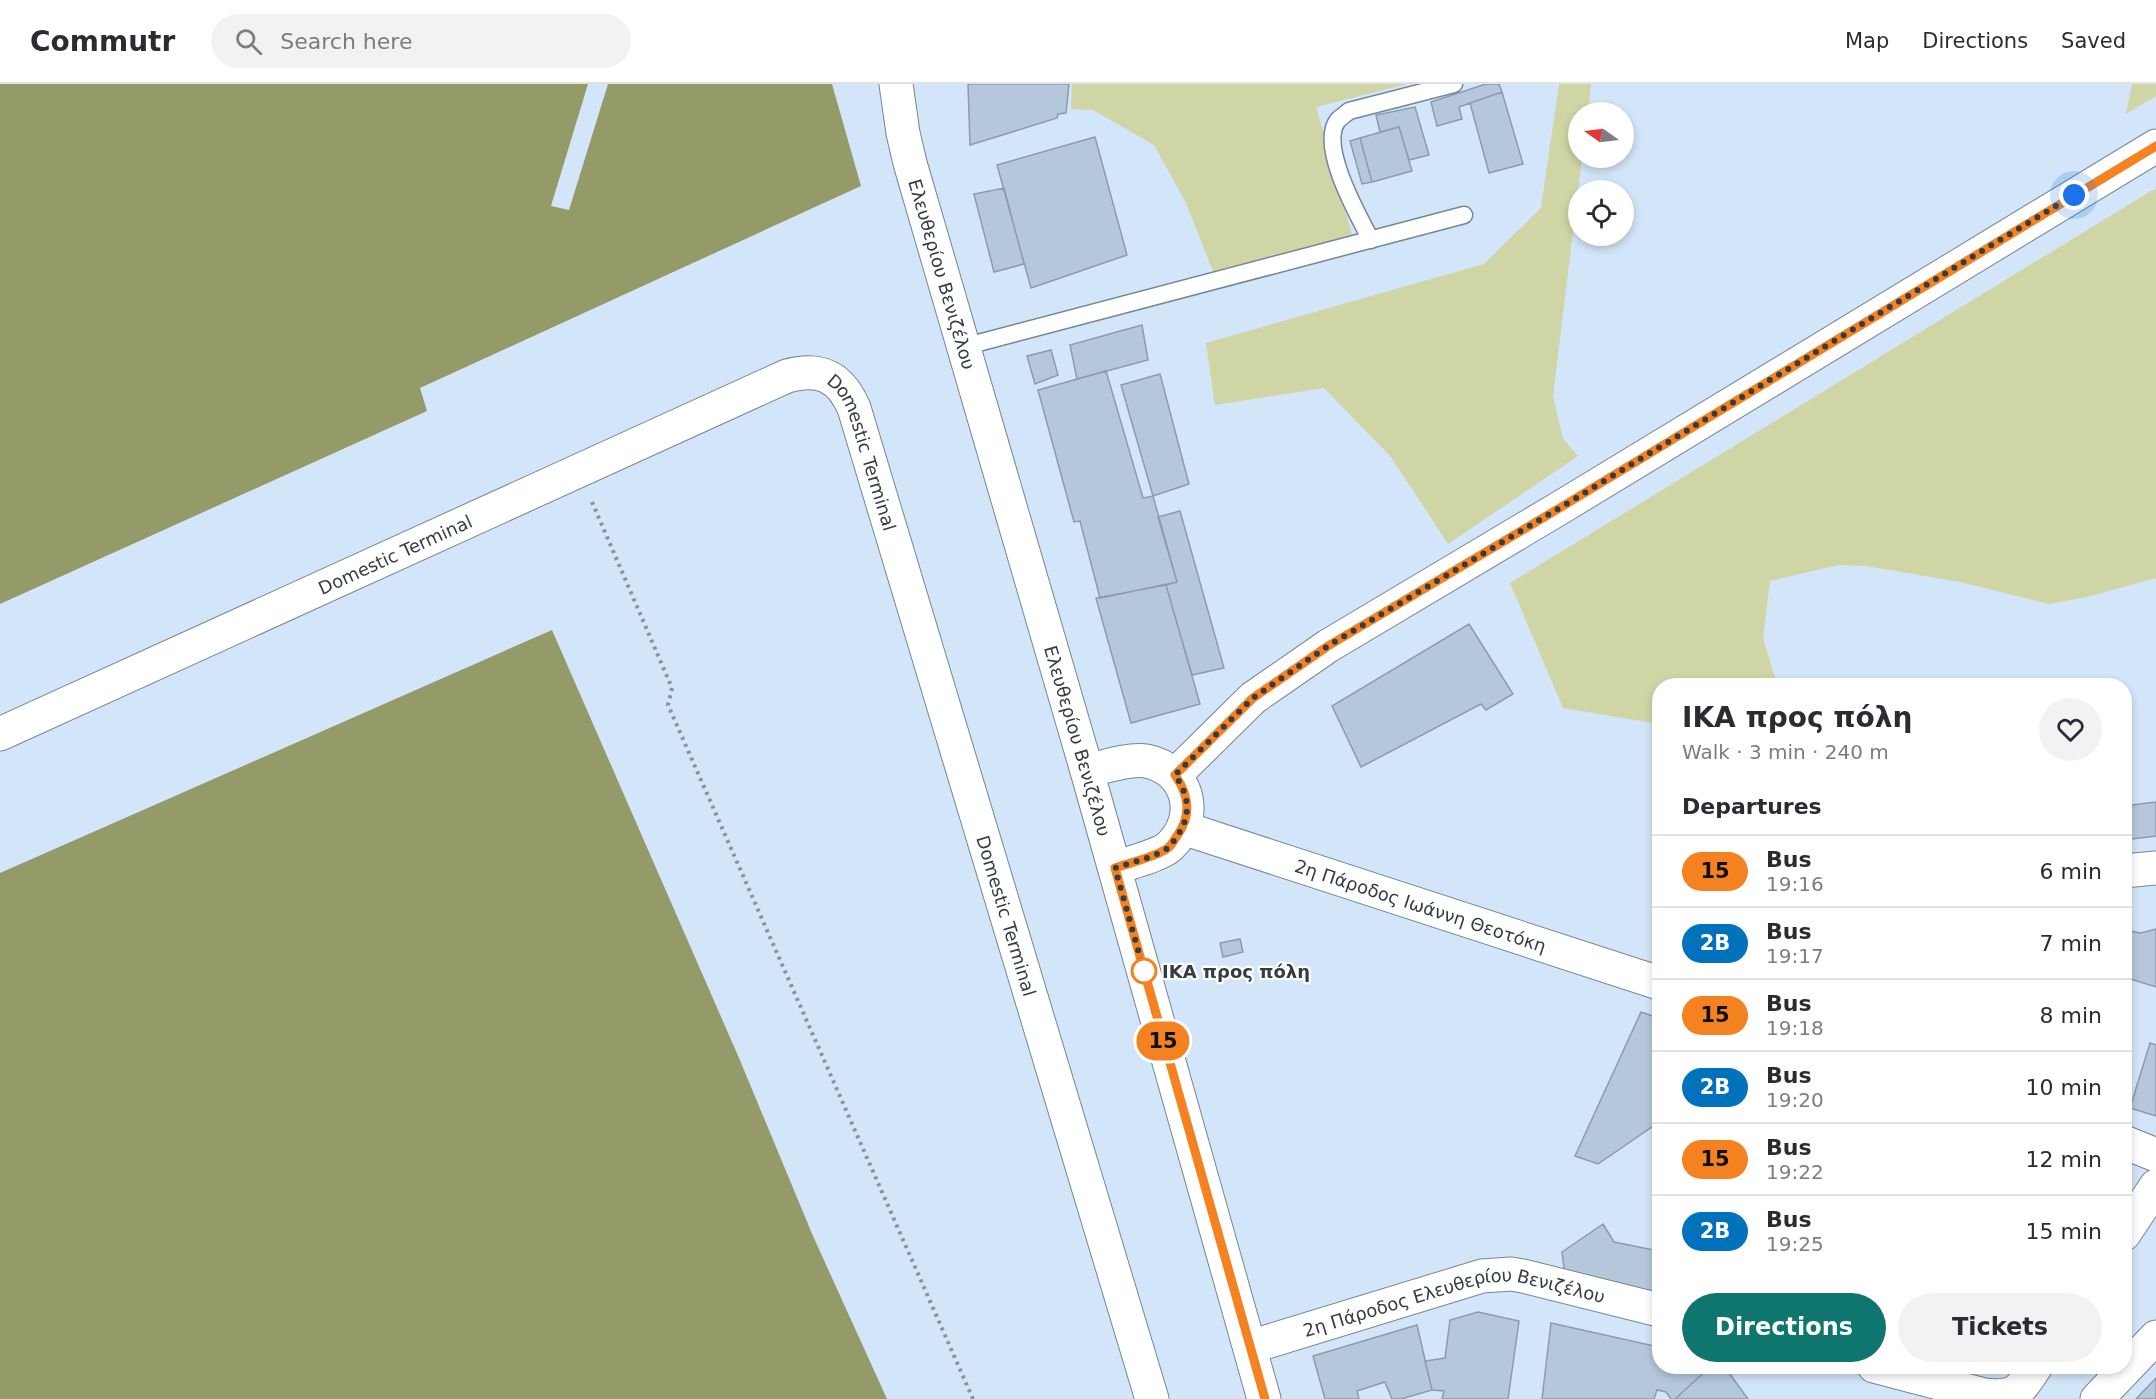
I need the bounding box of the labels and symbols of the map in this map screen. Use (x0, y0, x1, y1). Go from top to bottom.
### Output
north arrow (1568, 102, 1634, 168)
street label: Ελευθερίου Βενιζέλου (905, 176, 980, 372)
your location (2059, 180, 2089, 210)
street label: Domestic Terminal (824, 369, 901, 533)
street label: Domestic Terminal (315, 510, 475, 598)
street label: Ελευθερίου Βενιζέλου (1040, 643, 1115, 839)
street label: Domestic Terminal (973, 833, 1041, 999)
street label: 2η Πάροδος Ιωάννη Θεοτόκη (1292, 855, 1549, 956)
marker: ΙΚΑ προς πόλη (1131, 958, 1157, 984)
place label: ΙΚΑ προς πόλη (1162, 961, 1310, 982)
line badge: 15 (1136, 1022, 1190, 1060)
street label: 2η Πάροδος Ελευθερίου Βενιζέλου (1300, 1263, 1607, 1341)

